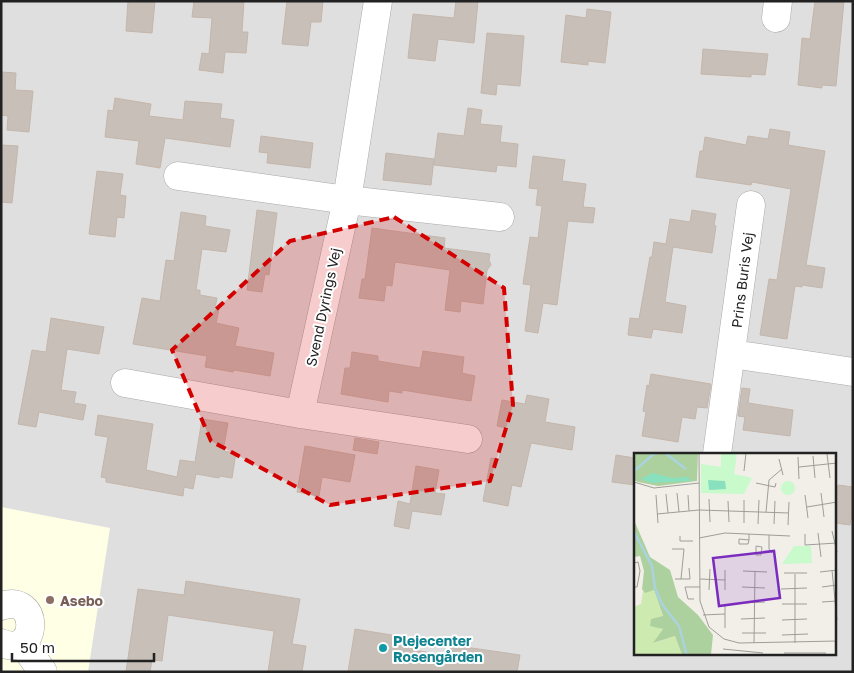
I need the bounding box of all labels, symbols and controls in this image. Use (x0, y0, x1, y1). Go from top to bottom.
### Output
street label: Prins Buris Vej (728, 231, 756, 329)
street label: Svend Dyrings Vej (302, 246, 344, 368)
inset map (634, 453, 836, 656)
place label: Asebo (60, 592, 103, 609)
marker: Asebo (44, 594, 56, 606)
scale bar (12, 630, 155, 662)
place label: Plejecenter Rosengården (393, 632, 483, 665)
text: 50 m (20, 638, 55, 656)
marker: Plejecenter Rosengården (377, 642, 389, 654)

